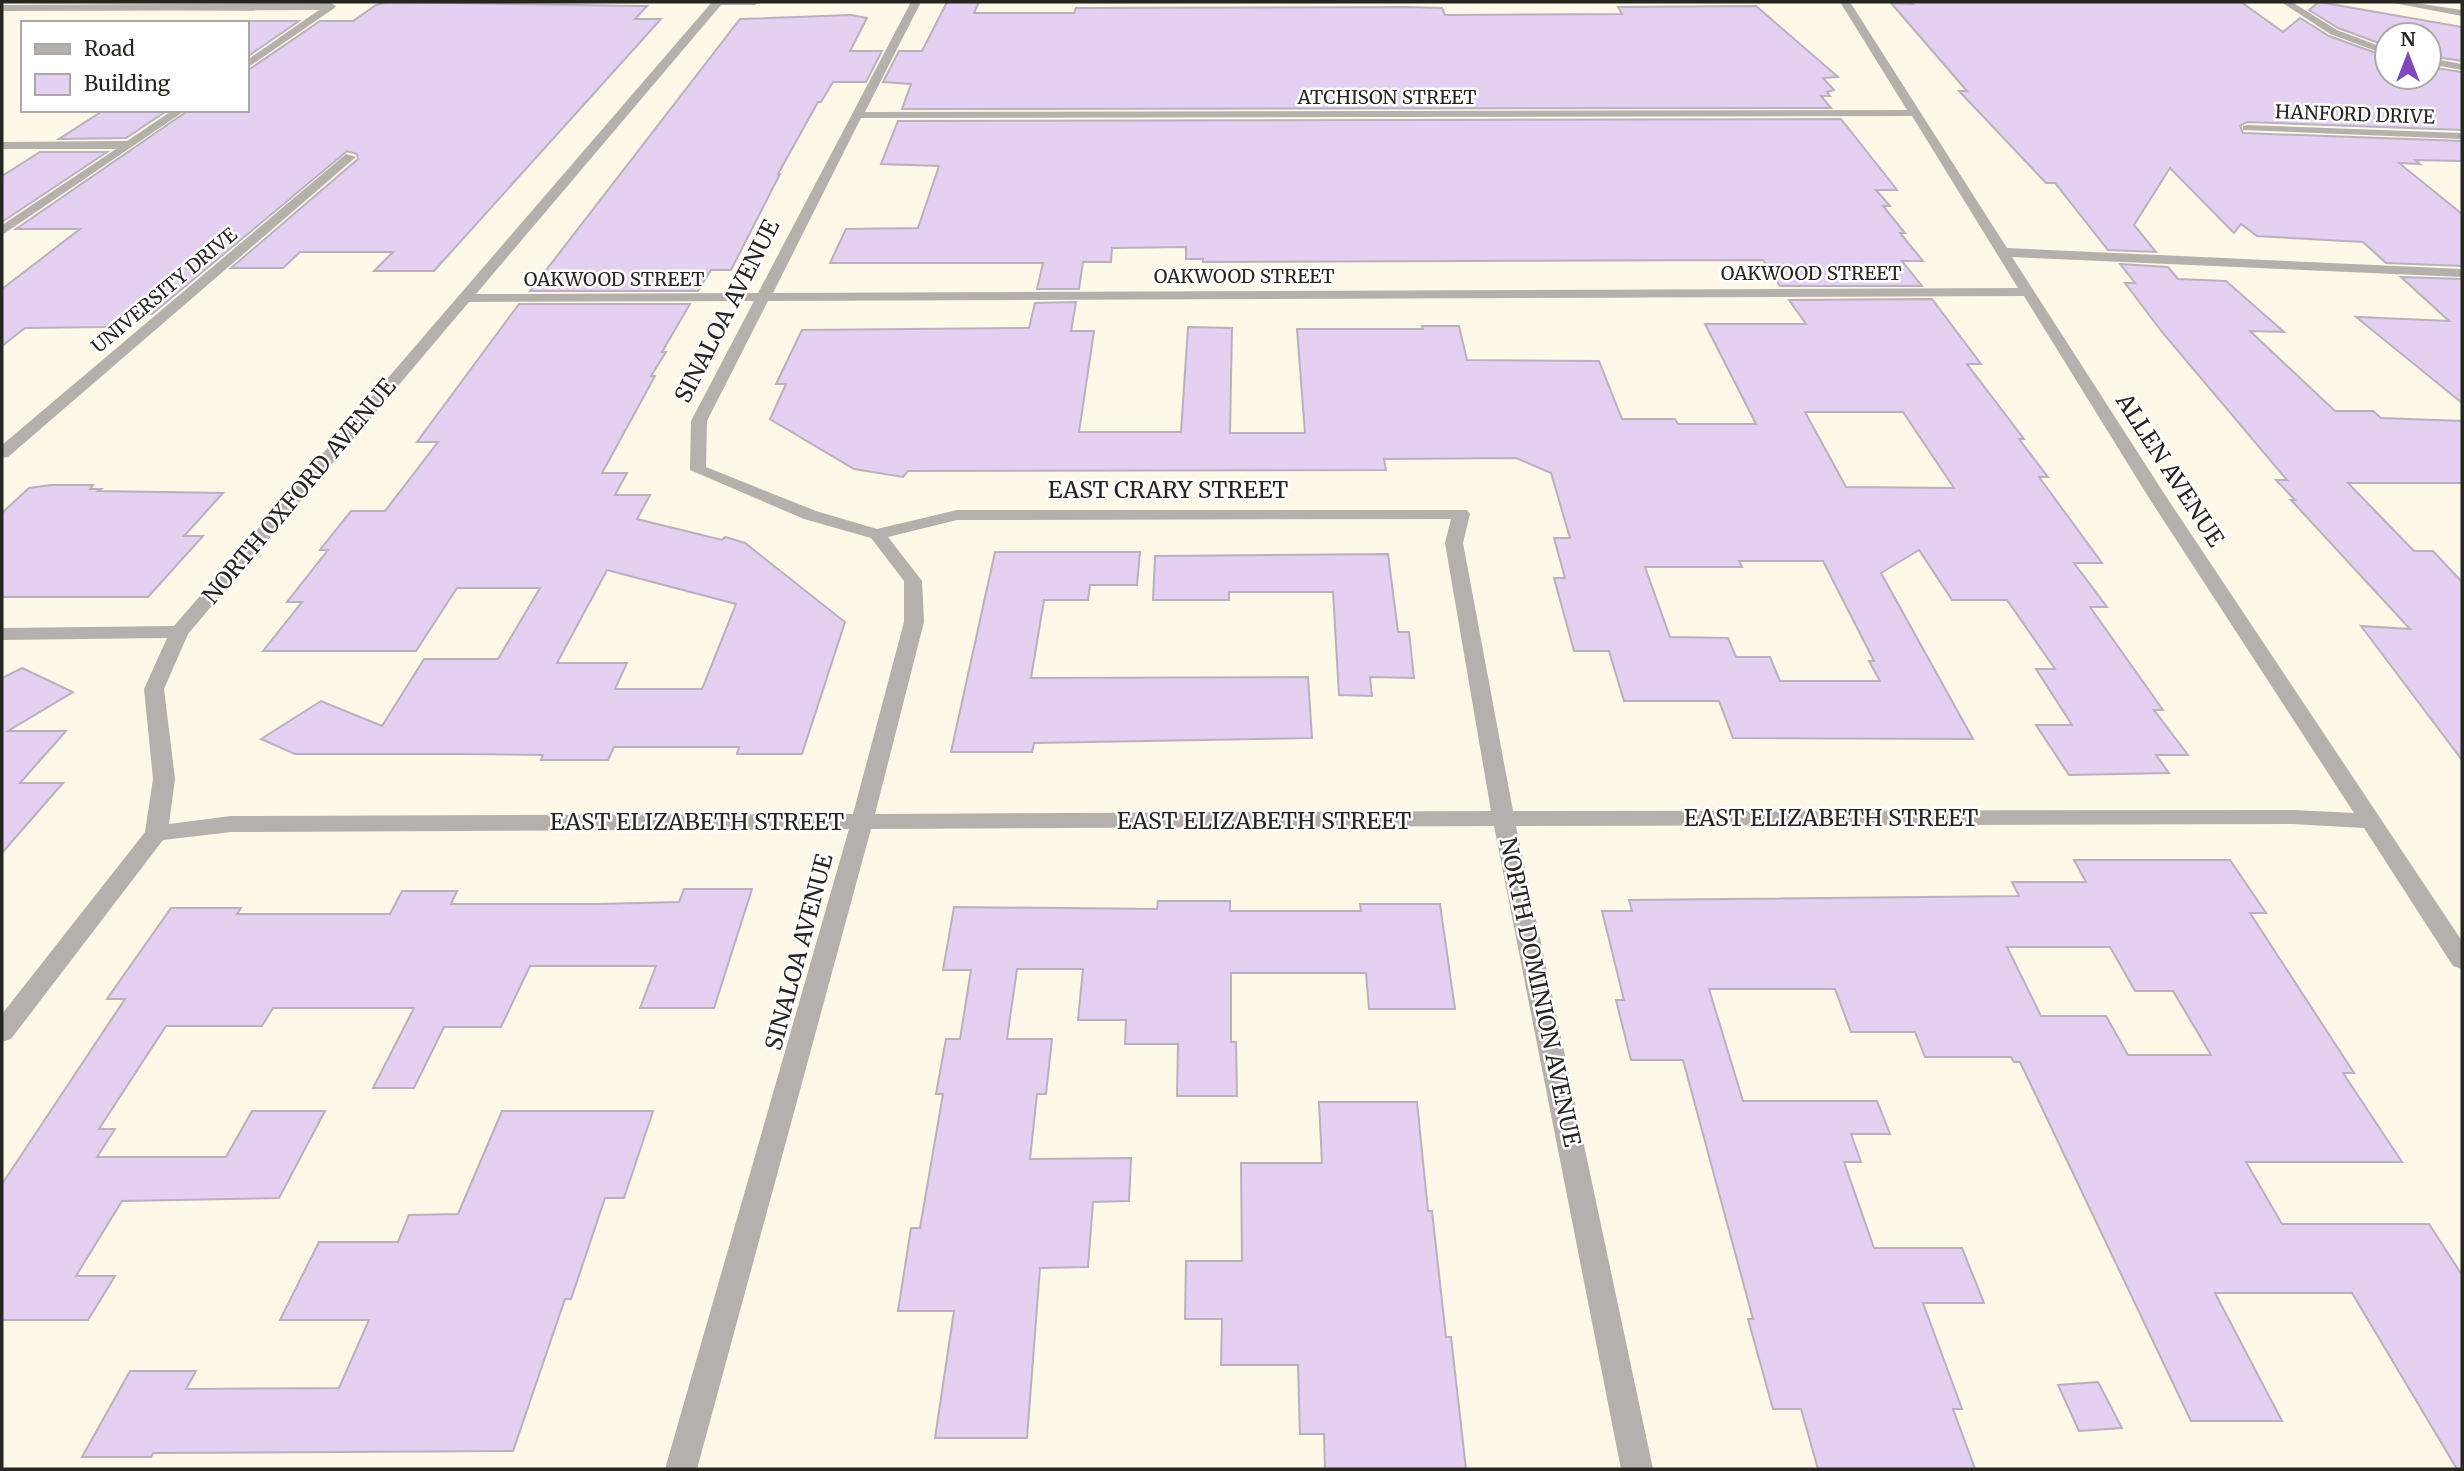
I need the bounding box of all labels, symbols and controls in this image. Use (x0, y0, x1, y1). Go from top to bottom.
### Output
legend (21, 21, 248, 112)
north arrow (2373, 21, 2443, 91)
text: N (2400, 27, 2416, 51)
text: Road (84, 35, 135, 62)
text: Building (84, 70, 171, 97)
street label: ATCHISON STREET (1297, 85, 1476, 109)
street label: HANFORD DRIVE (2275, 99, 2435, 129)
street label: SINALOA AVENUE (668, 214, 786, 407)
street label: UNIVERSITY DRIVE (86, 222, 242, 358)
street label: OAKWOOD STREET (1721, 261, 1901, 285)
street label: OAKWOOD STREET (1154, 264, 1334, 288)
street label: OAKWOOD STREET (524, 267, 704, 291)
street label: NORTH OXFORD AVENUE (196, 372, 402, 609)
street label: ALLEN AVENUE (2110, 387, 2231, 552)
street label: EAST CRARY STREET (1048, 475, 1288, 504)
street label: EAST ELIZABETH STREET (1684, 803, 1978, 832)
street label: EAST ELIZABETH STREET (1117, 806, 1411, 835)
street label: EAST ELIZABETH STREET (550, 807, 844, 836)
street label: NORTH DOMINION AVENUE (1494, 835, 1588, 1149)
street label: SINALOA AVENUE (758, 850, 839, 1053)

